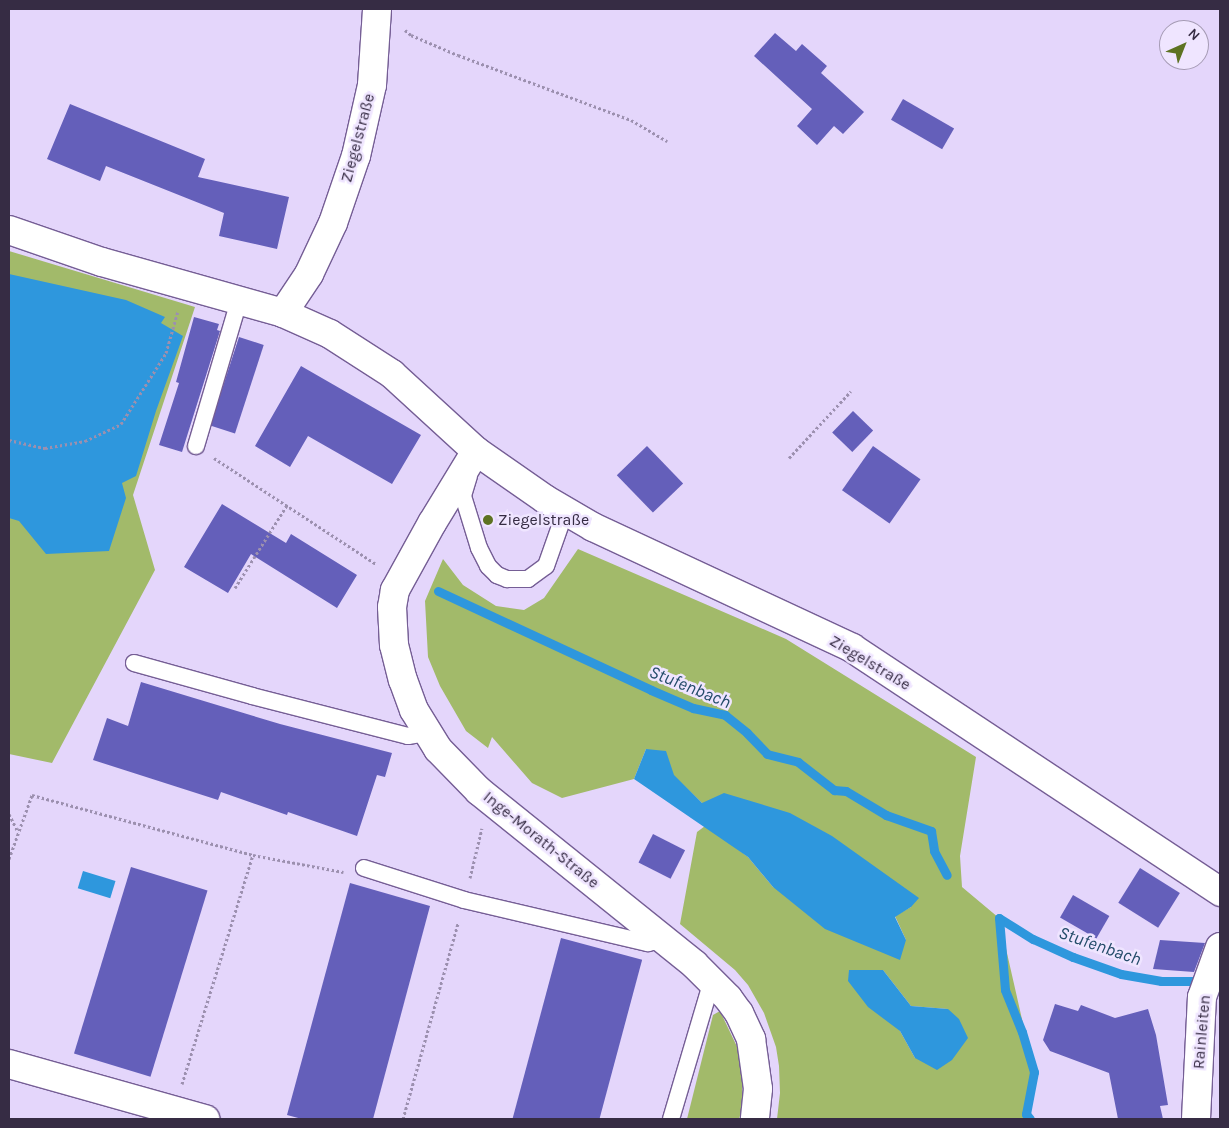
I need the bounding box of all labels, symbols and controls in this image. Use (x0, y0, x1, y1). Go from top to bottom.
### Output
north arrow (1159, 20, 1209, 70)
text: N (1185, 25, 1204, 44)
street label: Ziegelstraße (337, 91, 379, 185)
place label: Ziegelstraße (498, 510, 589, 530)
marker: Ziegelstraße (482, 514, 494, 526)
street label: Ziegelstraße (826, 631, 914, 695)
water label: Stufenbach (646, 661, 734, 713)
street label: Inge-Morath-Straße (479, 787, 603, 893)
water label: Stufenbach (1056, 922, 1144, 970)
street label: Rainleiten (1189, 994, 1215, 1070)

